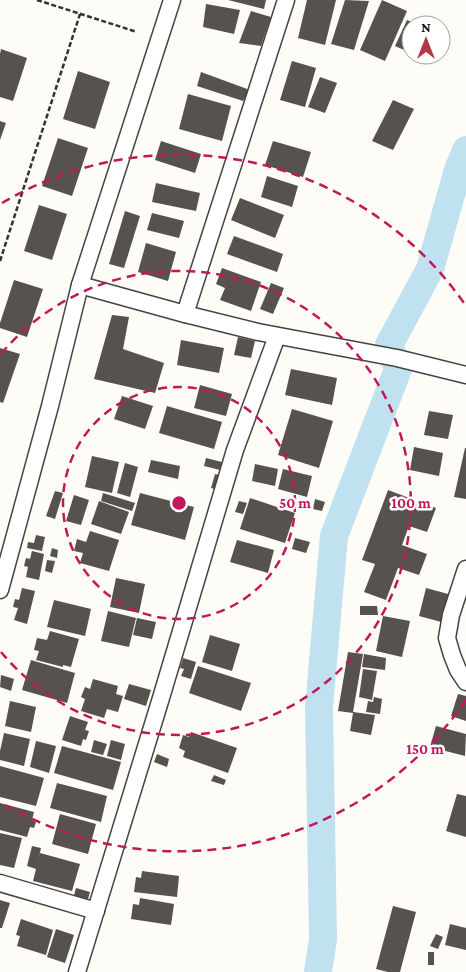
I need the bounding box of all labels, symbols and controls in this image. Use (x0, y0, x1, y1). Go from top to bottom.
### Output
north arrow (401, 15, 451, 65)
text: N (421, 19, 431, 35)
centre of rings (170, 494, 188, 512)
text: 50 m (279, 495, 311, 511)
text: 100 m (391, 495, 431, 511)
text: 150 m (406, 741, 444, 757)

